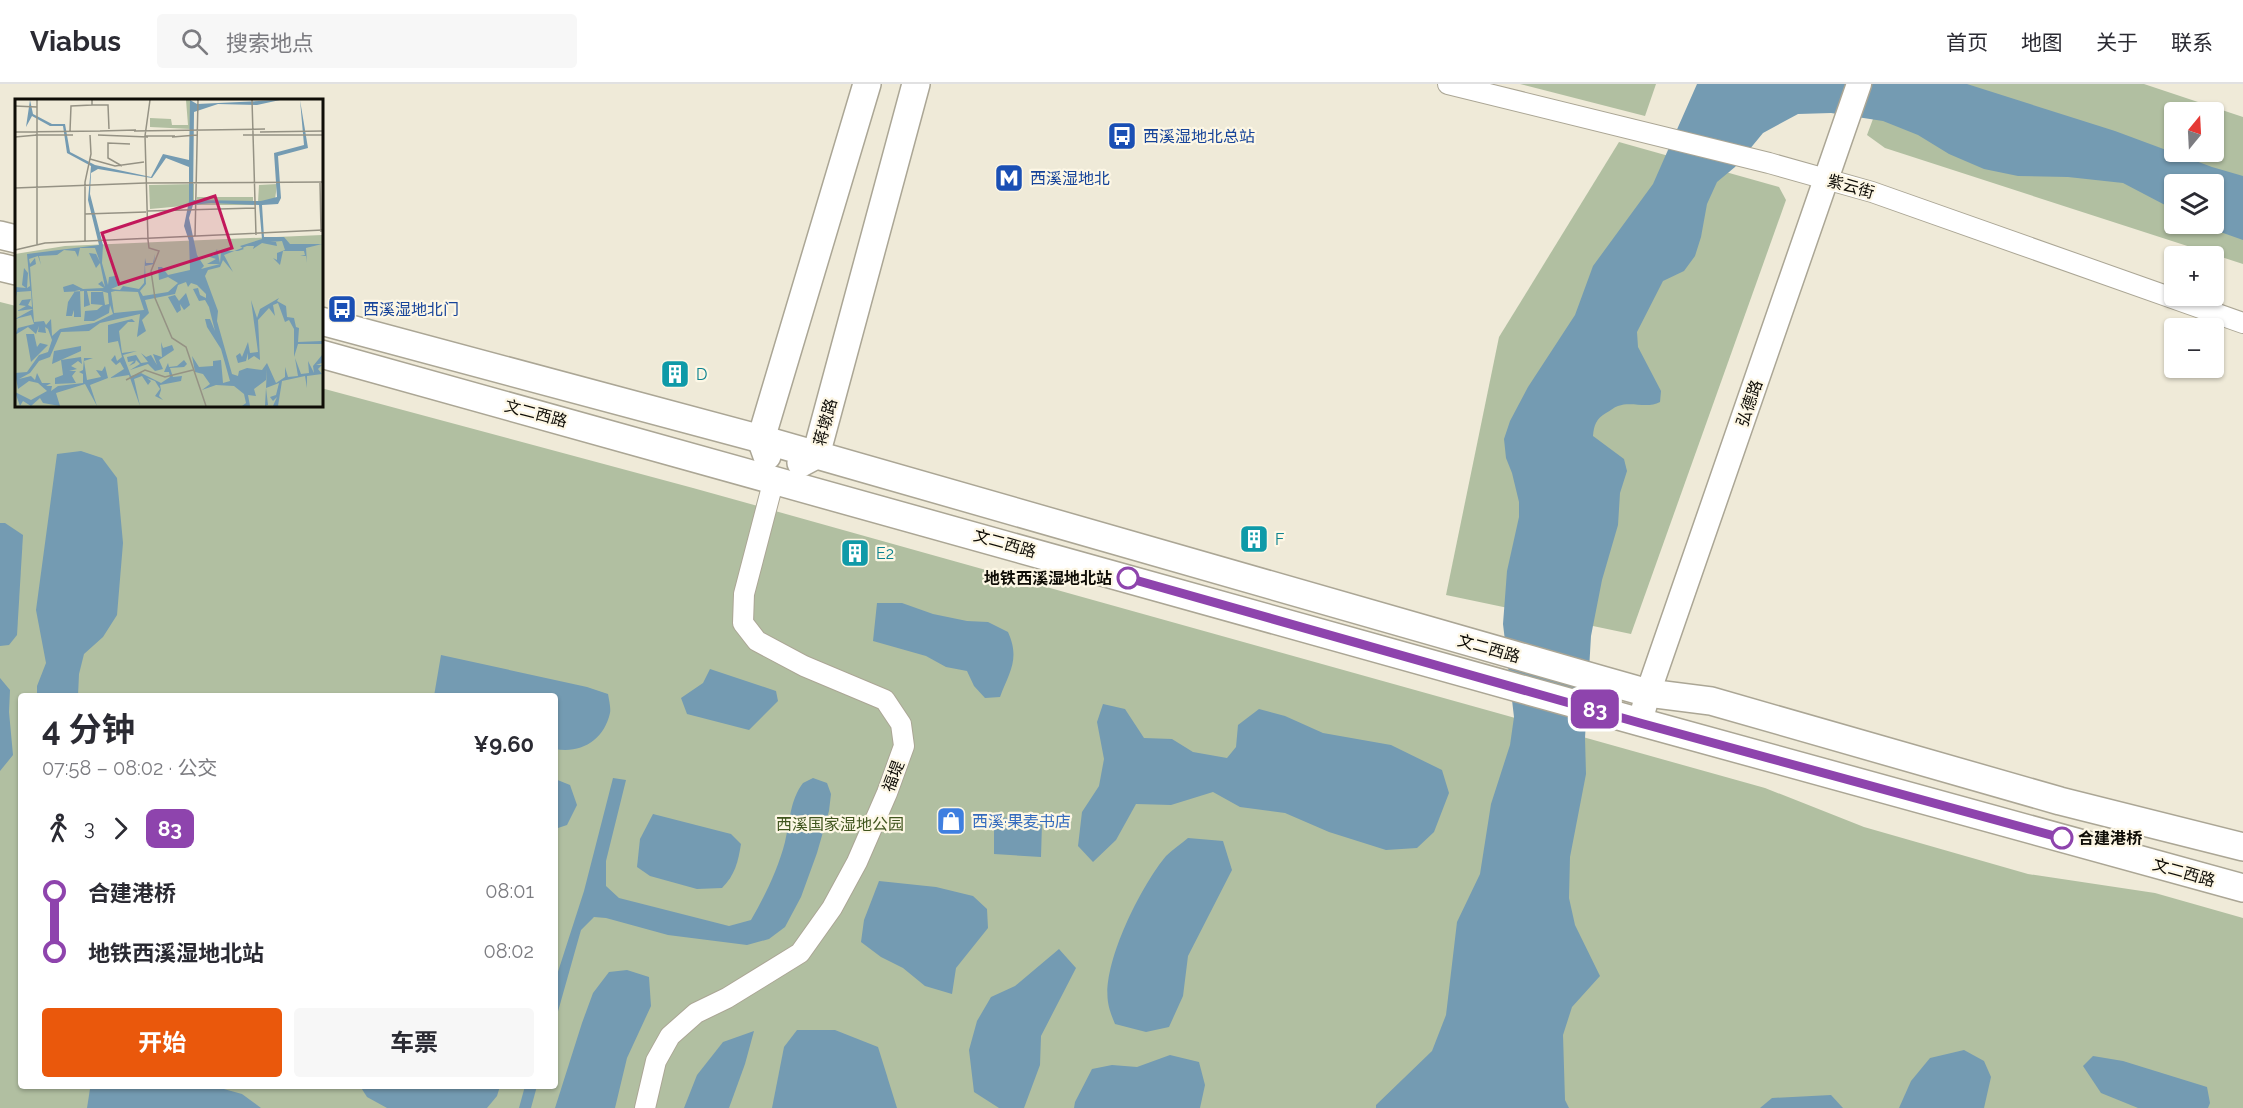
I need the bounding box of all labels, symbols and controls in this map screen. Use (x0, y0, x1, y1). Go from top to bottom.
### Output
search box (157, 14, 577, 68)
text: Viabus (30, 25, 121, 58)
icon: search (178, 25, 211, 58)
text: 搜索地点 (226, 30, 314, 56)
text: 首页 (1946, 30, 1988, 55)
text: 地图 (2021, 30, 2063, 55)
text: 关于 (2096, 30, 2138, 55)
text: 联系 (2171, 30, 2213, 55)
inset map (15, 99, 322, 406)
north arrow (2164, 102, 2224, 162)
map controls (2164, 102, 2224, 378)
bus stop icon: 西溪湿地北总站 (1106, 120, 1138, 152)
place label: 西溪湿地北总站 (1143, 127, 1255, 146)
metro station icon: 西溪湿地北 (993, 162, 1025, 194)
place label: 西溪湿地北 (1030, 169, 1110, 188)
street label: 紫云街 (1825, 171, 1877, 202)
button: layers (2164, 174, 2224, 234)
button: + (2164, 246, 2224, 306)
bus stop icon: 西溪湿地北门 (326, 293, 358, 325)
place label: 西溪湿地北门 (363, 300, 459, 319)
button: − (2164, 318, 2224, 378)
building icon: D (659, 358, 691, 390)
place label: D (696, 365, 707, 384)
street label: 弘德路 (1733, 377, 1766, 429)
street label: 文二西路 (502, 396, 569, 431)
street label: 蒋墩路 (810, 396, 841, 448)
building icon: F (1238, 523, 1270, 555)
street label: 文二西路 (971, 526, 1038, 561)
place label: F (1275, 530, 1284, 549)
building icon: E2 (839, 537, 871, 569)
place label: E2 (876, 544, 894, 563)
marker: 地铁西溪湿地北站 (1117, 567, 1139, 589)
place label: 地铁西溪湿地北站 (984, 569, 1112, 588)
street label: 文二西路 (1455, 631, 1522, 666)
line badge: 83 (1568, 690, 1622, 728)
text: 83 (1583, 697, 1607, 722)
text: 4 分钟 (42, 710, 135, 749)
text: ¥9.60 (474, 731, 534, 757)
text: 07:58 – 08:02 · 公交 (42, 756, 217, 780)
street label: 福堤 (879, 758, 908, 795)
shop icon: 西溪·果麦书店 (935, 805, 967, 837)
icon: walk (42, 812, 75, 845)
icon: forward (104, 812, 137, 845)
place label: 西溪·果麦书店 (972, 812, 1071, 831)
park label: 西溪国家湿地公园 (776, 815, 904, 834)
text: 3 (84, 816, 95, 840)
text: 83 (158, 816, 182, 841)
marker: 合建港桥 (2051, 827, 2073, 849)
place label: 合建港桥 (2078, 829, 2143, 848)
street label: 文二西路 (2150, 855, 2217, 890)
text: 08:01 (485, 879, 534, 903)
text: 合建港桥 (88, 880, 176, 906)
text: 08:02 (483, 939, 534, 963)
text: 地铁西溪湿地北站 (88, 940, 264, 966)
button: 开始 (42, 1008, 282, 1077)
button: 车票 (294, 1008, 534, 1077)

